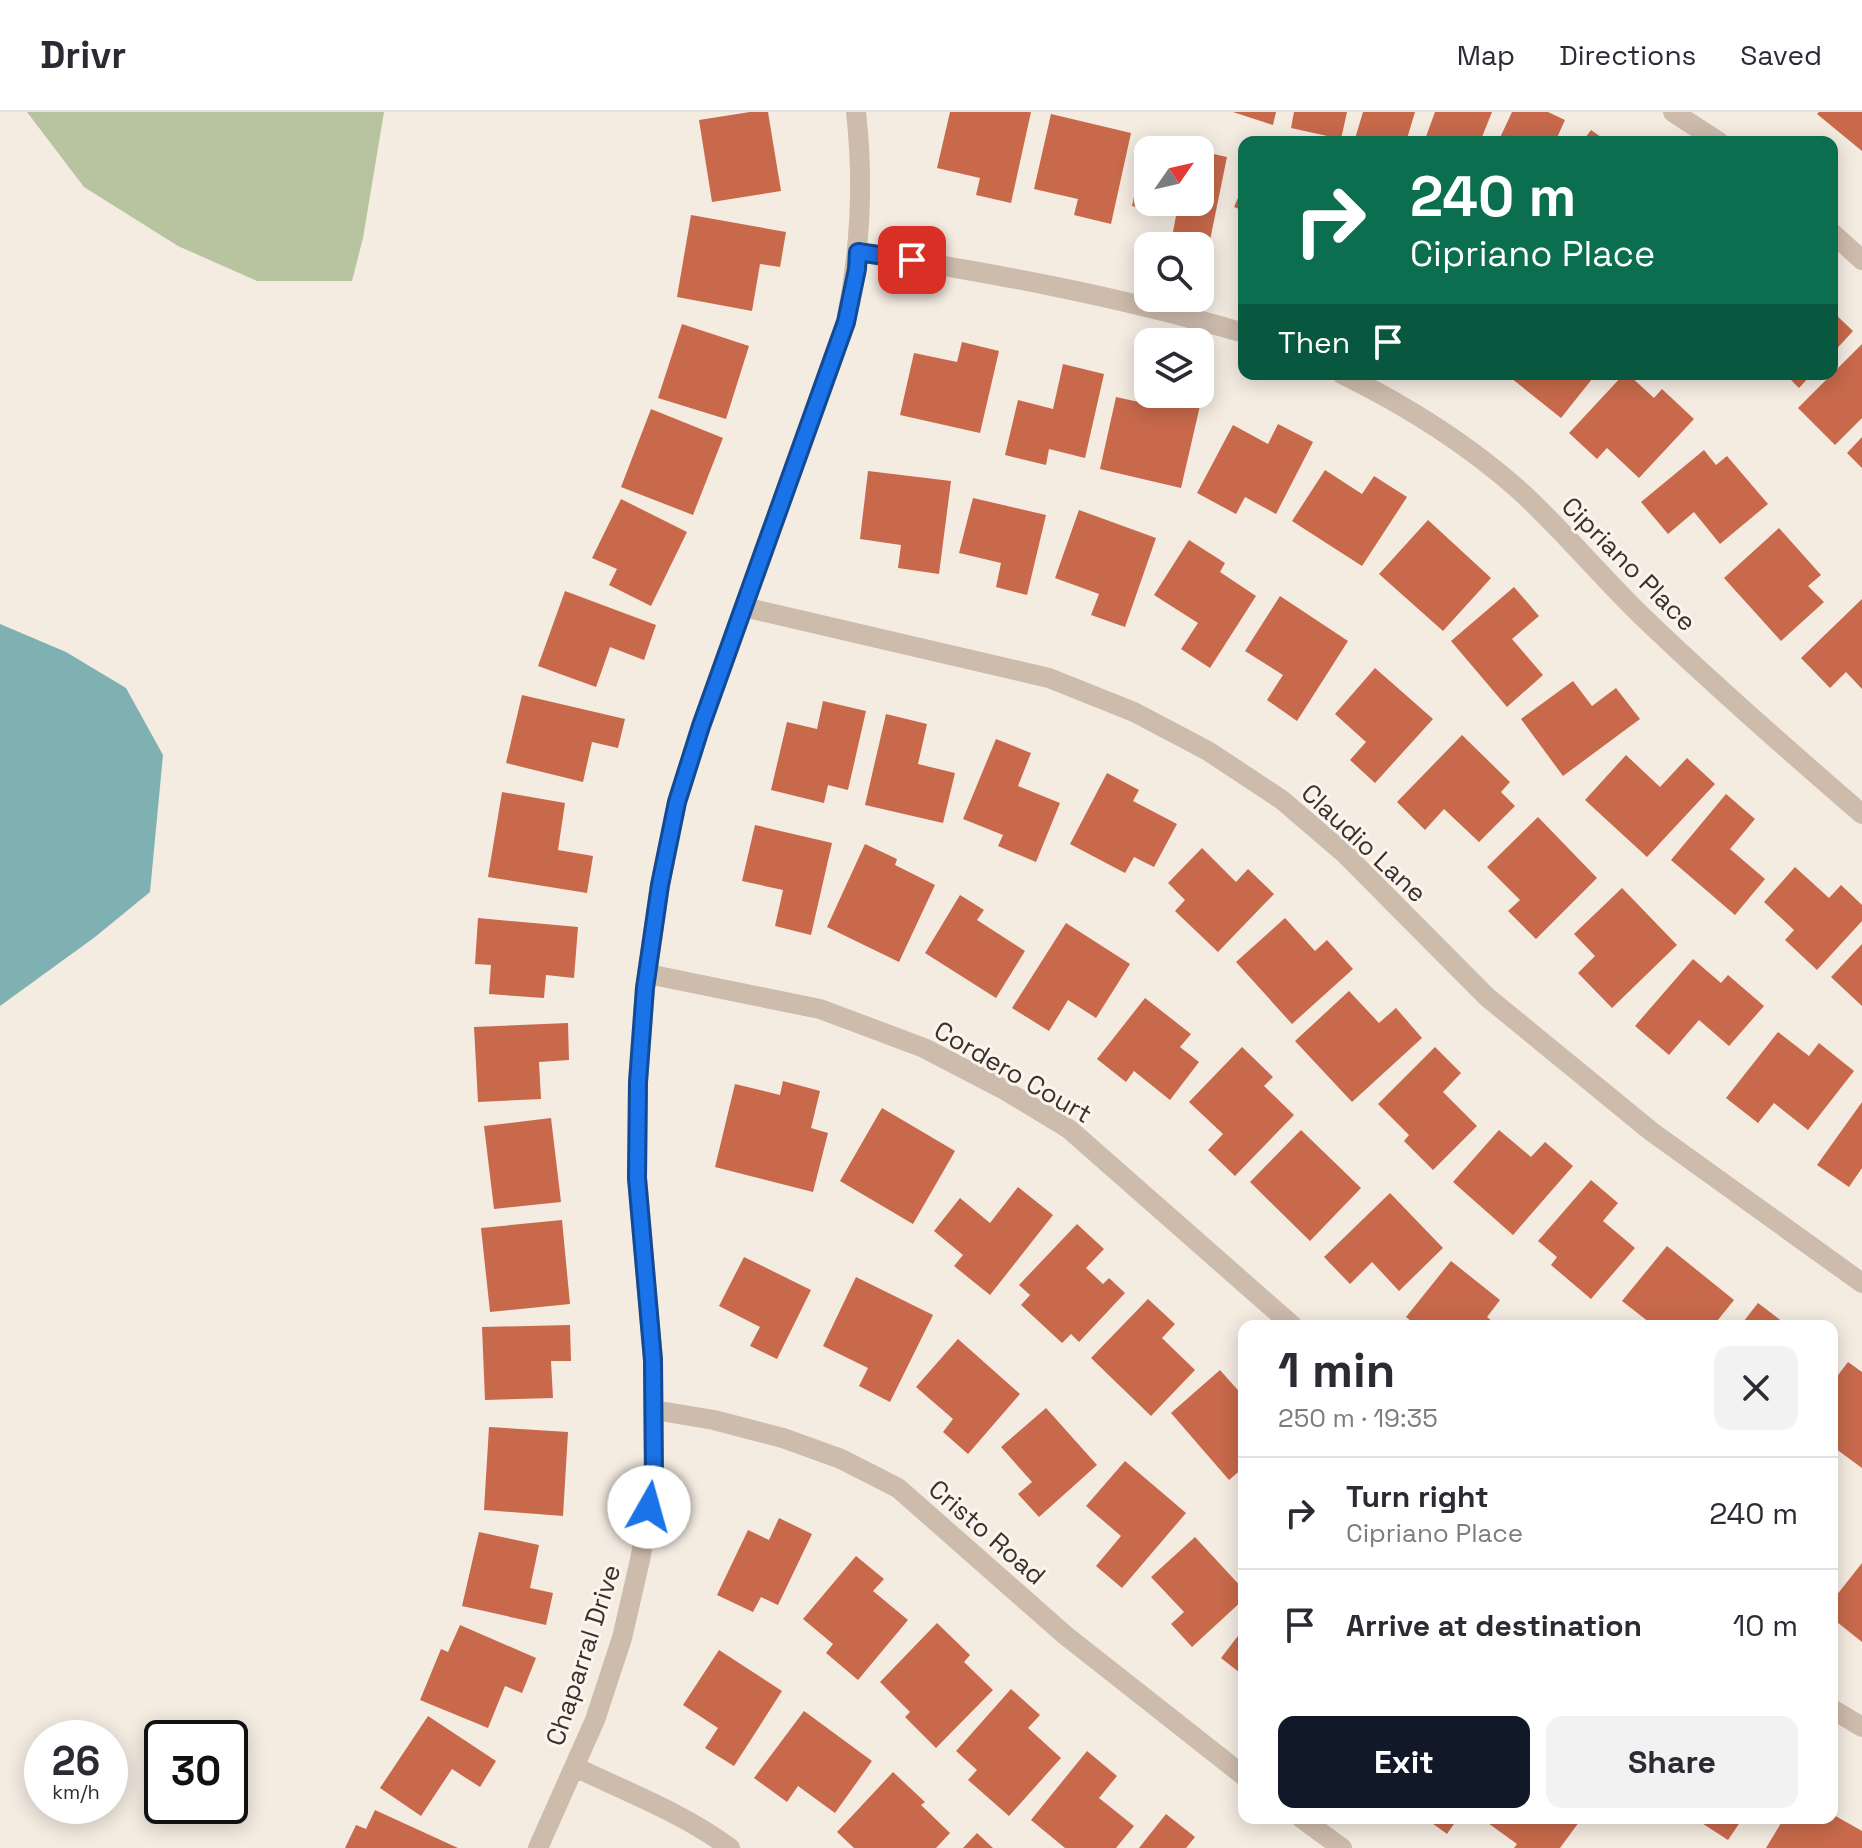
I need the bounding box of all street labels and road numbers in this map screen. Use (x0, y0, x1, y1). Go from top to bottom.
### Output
street label: Cipriano Place (1554, 489, 1704, 639)
street label: Claudio Lane (1294, 776, 1434, 910)
street label: Cordero Court (928, 1013, 1098, 1131)
street label: Cristo Road (921, 1472, 1053, 1592)
street label: Chaparral Drive (538, 1560, 628, 1750)

